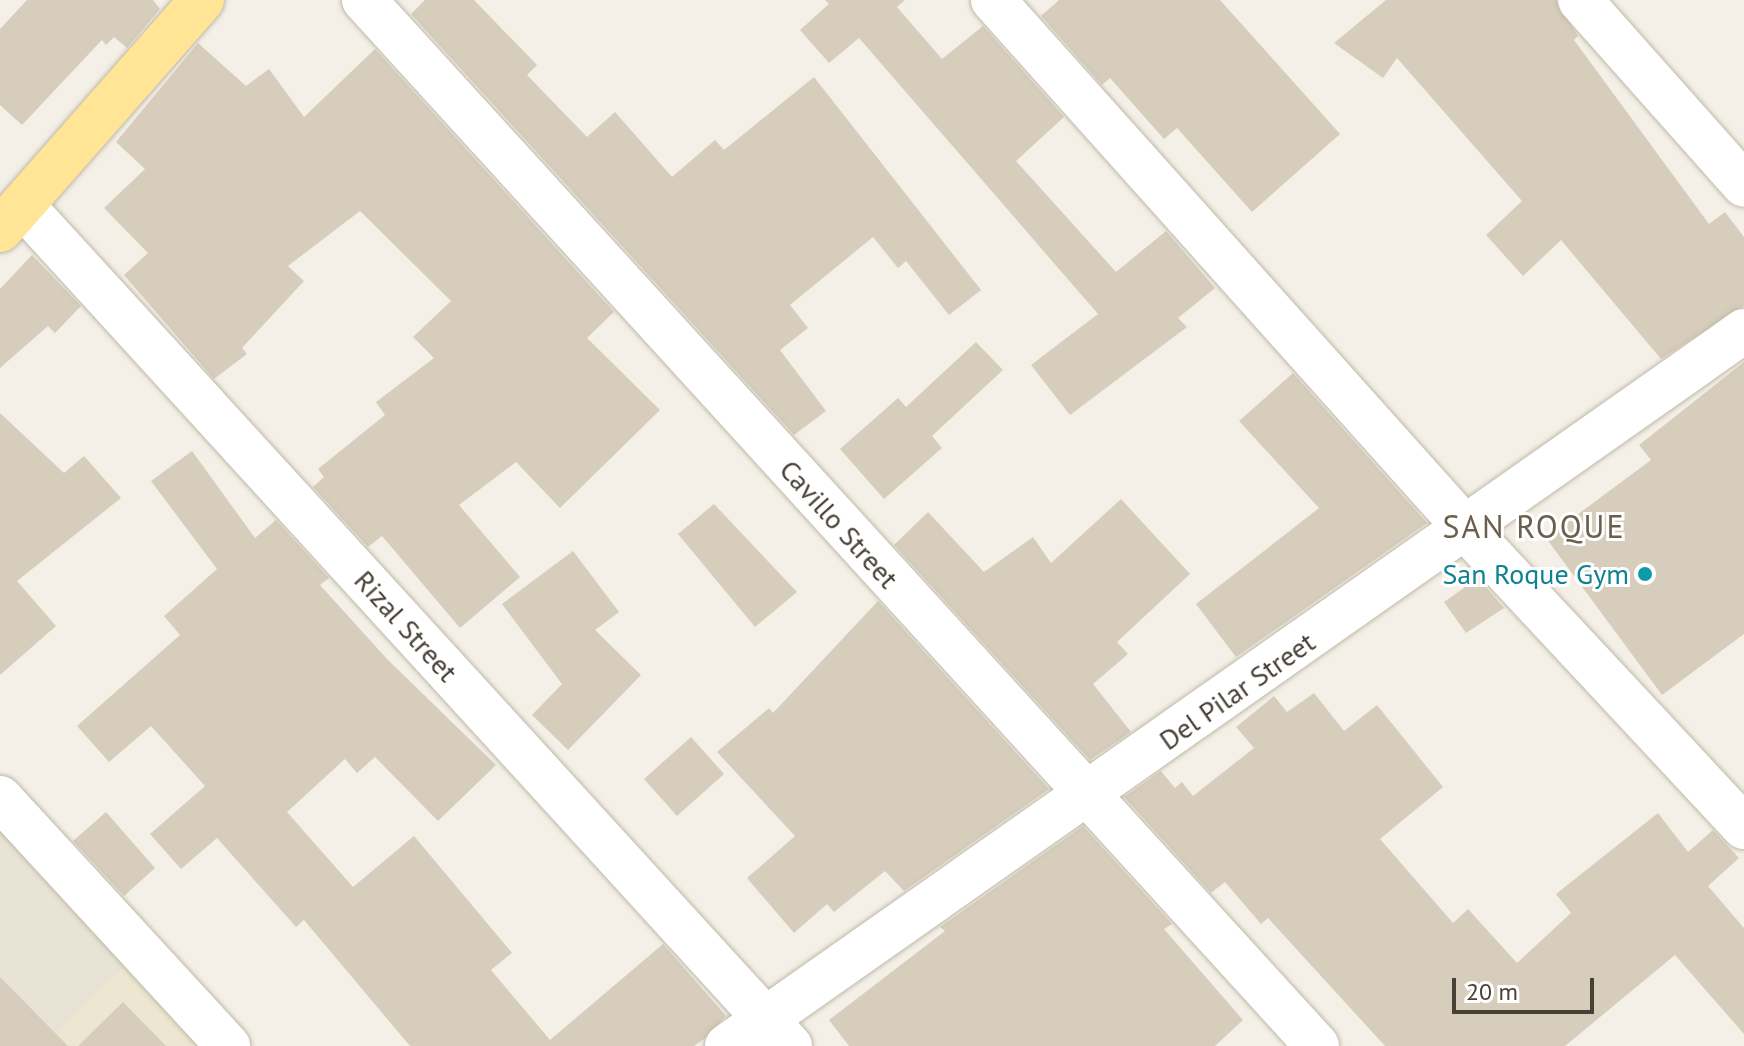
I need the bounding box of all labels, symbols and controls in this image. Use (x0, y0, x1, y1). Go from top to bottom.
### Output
street label: Cavillo Street (773, 453, 905, 595)
district label: SAN ROQUE (1442, 507, 1626, 545)
place label: San Roque Gym (1442, 557, 1629, 591)
street label: Rizal Street (347, 564, 465, 688)
marker: San Roque Gym (1636, 565, 1654, 583)
street label: Del Pilar Street (1153, 625, 1321, 757)
scale bar (1456, 962, 1598, 1012)
text: 20 m (1466, 976, 1518, 1007)

